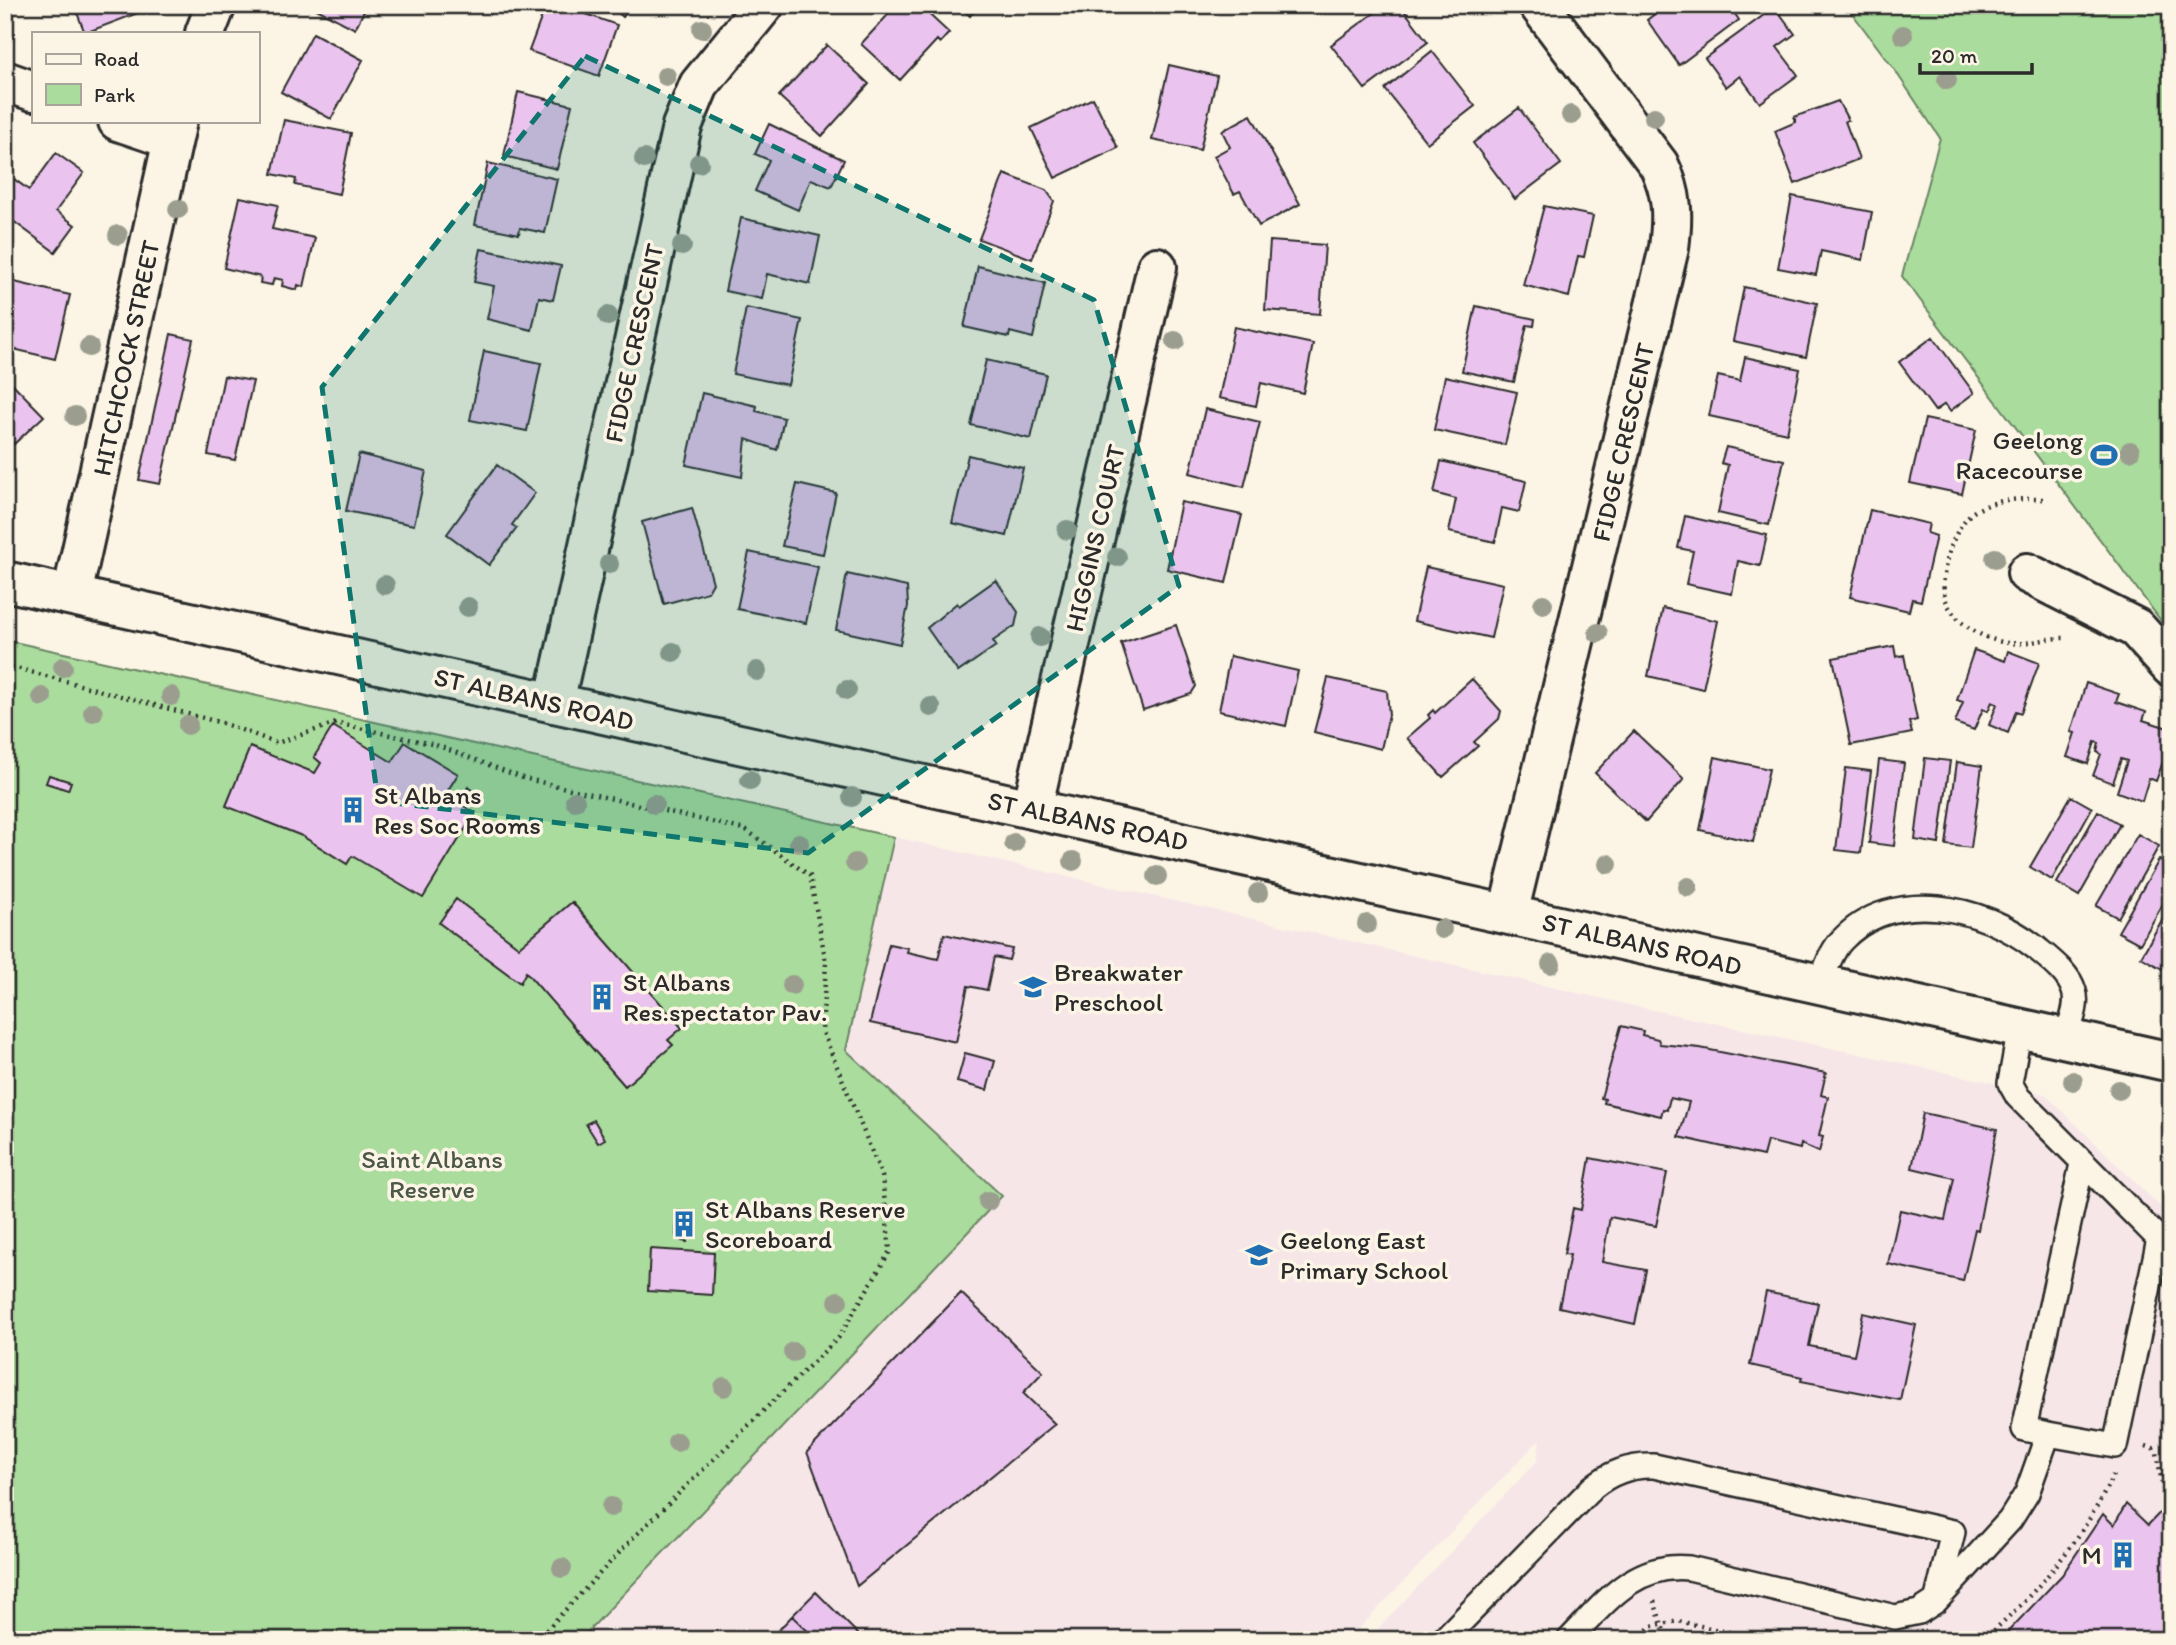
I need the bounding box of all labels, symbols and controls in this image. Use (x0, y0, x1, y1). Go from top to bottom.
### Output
legend (32, 32, 259, 122)
scale bar (1920, 32, 2032, 76)
text: 20 m (1931, 43, 1978, 68)
text: Road (94, 46, 140, 71)
text: Park (94, 82, 136, 107)
street label: HITCHCOCK STREET (85, 237, 167, 479)
street label: FIDGE CRESCENT (597, 240, 671, 446)
street label: FIDGE CRESCENT (1585, 339, 1662, 544)
place label: Geelong Racecourse (1956, 424, 2084, 486)
sports icon: Geelong Racecourse (2089, 440, 2119, 470)
street label: HIGGINS COURT (1058, 441, 1132, 635)
street label: ST ALBANS ROAD (431, 660, 637, 738)
place label: St Albans Res Soc Rooms (374, 779, 541, 841)
street label: ST ALBANS ROAD (985, 784, 1191, 858)
building icon: St Albans Res Soc Rooms (338, 795, 368, 825)
street label: ST ALBANS ROAD (1539, 905, 1745, 983)
place label: Breakwater Preschool (1054, 956, 1183, 1018)
place label: St Albans Res.spectator Pav. (623, 966, 827, 1028)
school or university icon: Breakwater Preschool (1018, 972, 1048, 1002)
building icon: St Albans Res.spectator Pav. (587, 982, 617, 1012)
park label: Saint Albans Reserve (361, 1143, 503, 1205)
place label: St Albans Reserve Scoreboard (705, 1193, 906, 1255)
building icon: St Albans Reserve Scoreboard (669, 1209, 699, 1239)
place label: Geelong East Primary School (1280, 1224, 1448, 1286)
school or university icon: Geelong East Primary School (1244, 1240, 1274, 1270)
place label: M (2082, 1539, 2102, 1571)
building icon: M (2108, 1540, 2138, 1570)

